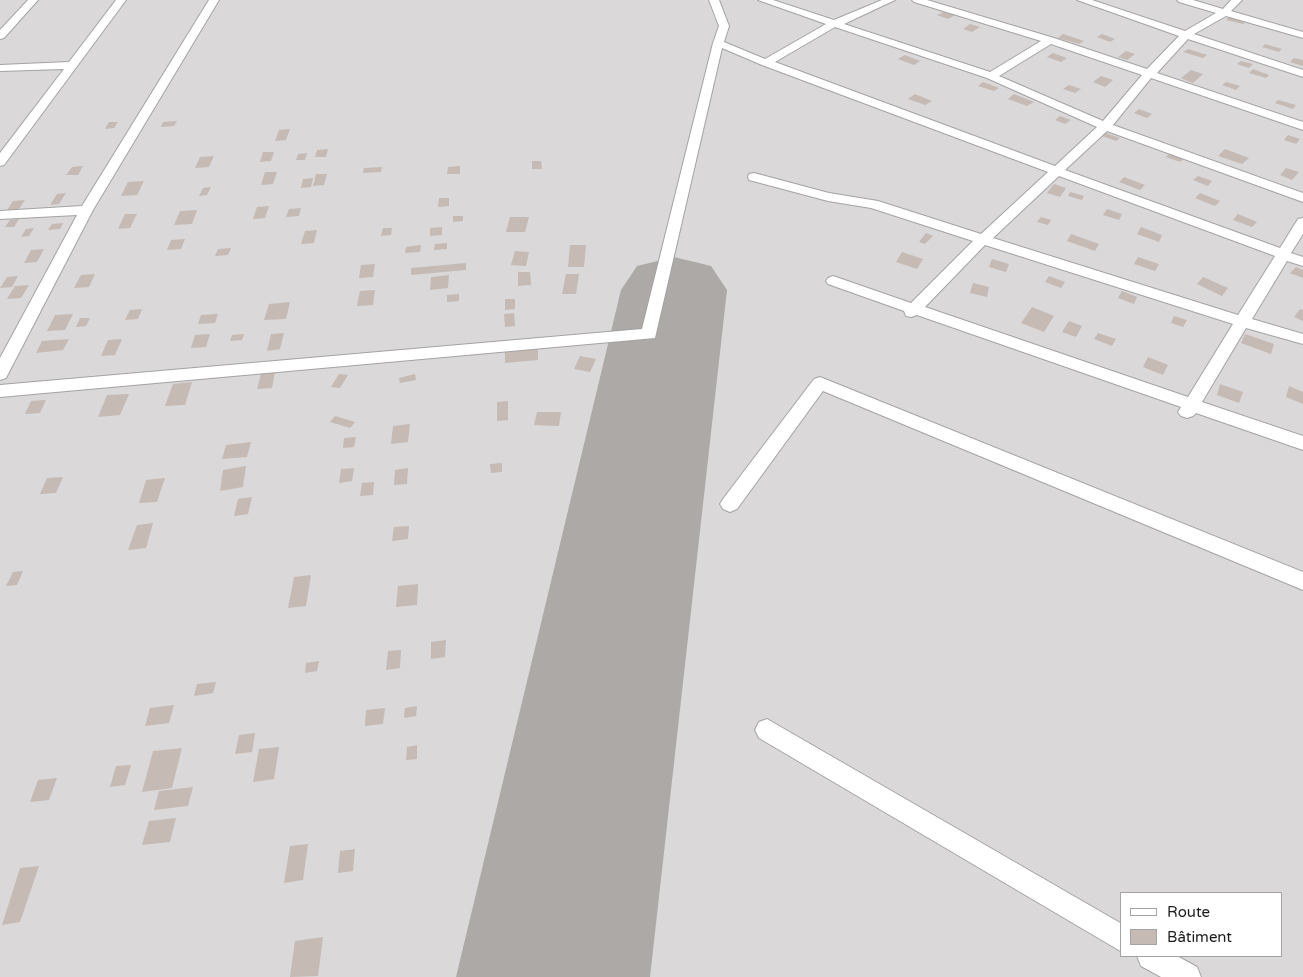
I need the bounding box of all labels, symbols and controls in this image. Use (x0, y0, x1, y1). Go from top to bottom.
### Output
legend (1120, 892, 1283, 957)
text: Route (1167, 903, 1210, 921)
text: Bâtiment (1167, 928, 1232, 946)

